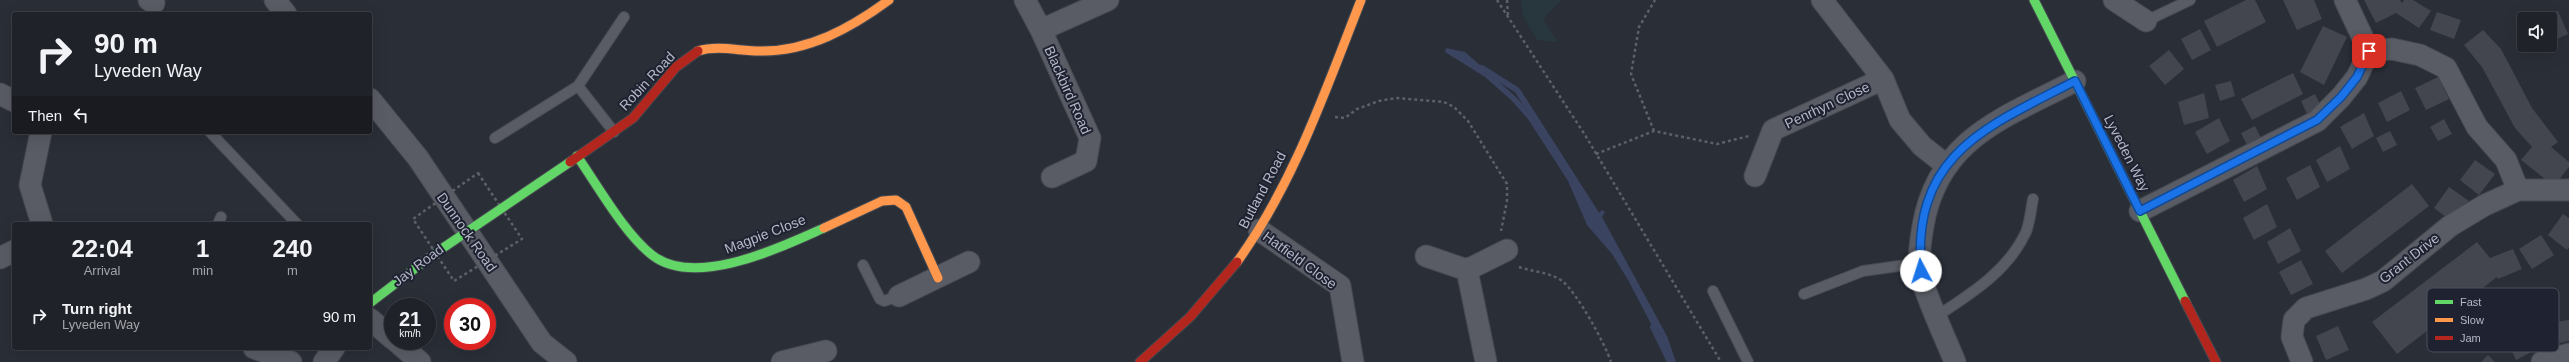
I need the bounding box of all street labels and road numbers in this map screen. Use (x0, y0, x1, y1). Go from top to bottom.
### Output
street label: Blackbird Road (1041, 43, 1095, 137)
street label: Robin Road (616, 49, 678, 113)
street label: Penrhyn Close (1782, 78, 1872, 132)
street label: Lyveden Way (2101, 112, 2153, 194)
street label: Butland Road (1235, 149, 1289, 231)
street label: Dunnock Road (434, 189, 500, 275)
street label: Magpie Close (722, 211, 808, 257)
street label: Hatfield Close (1260, 228, 1340, 292)
street label: Grant Drive (2376, 230, 2442, 286)
street label: Jay Road (390, 241, 446, 289)

